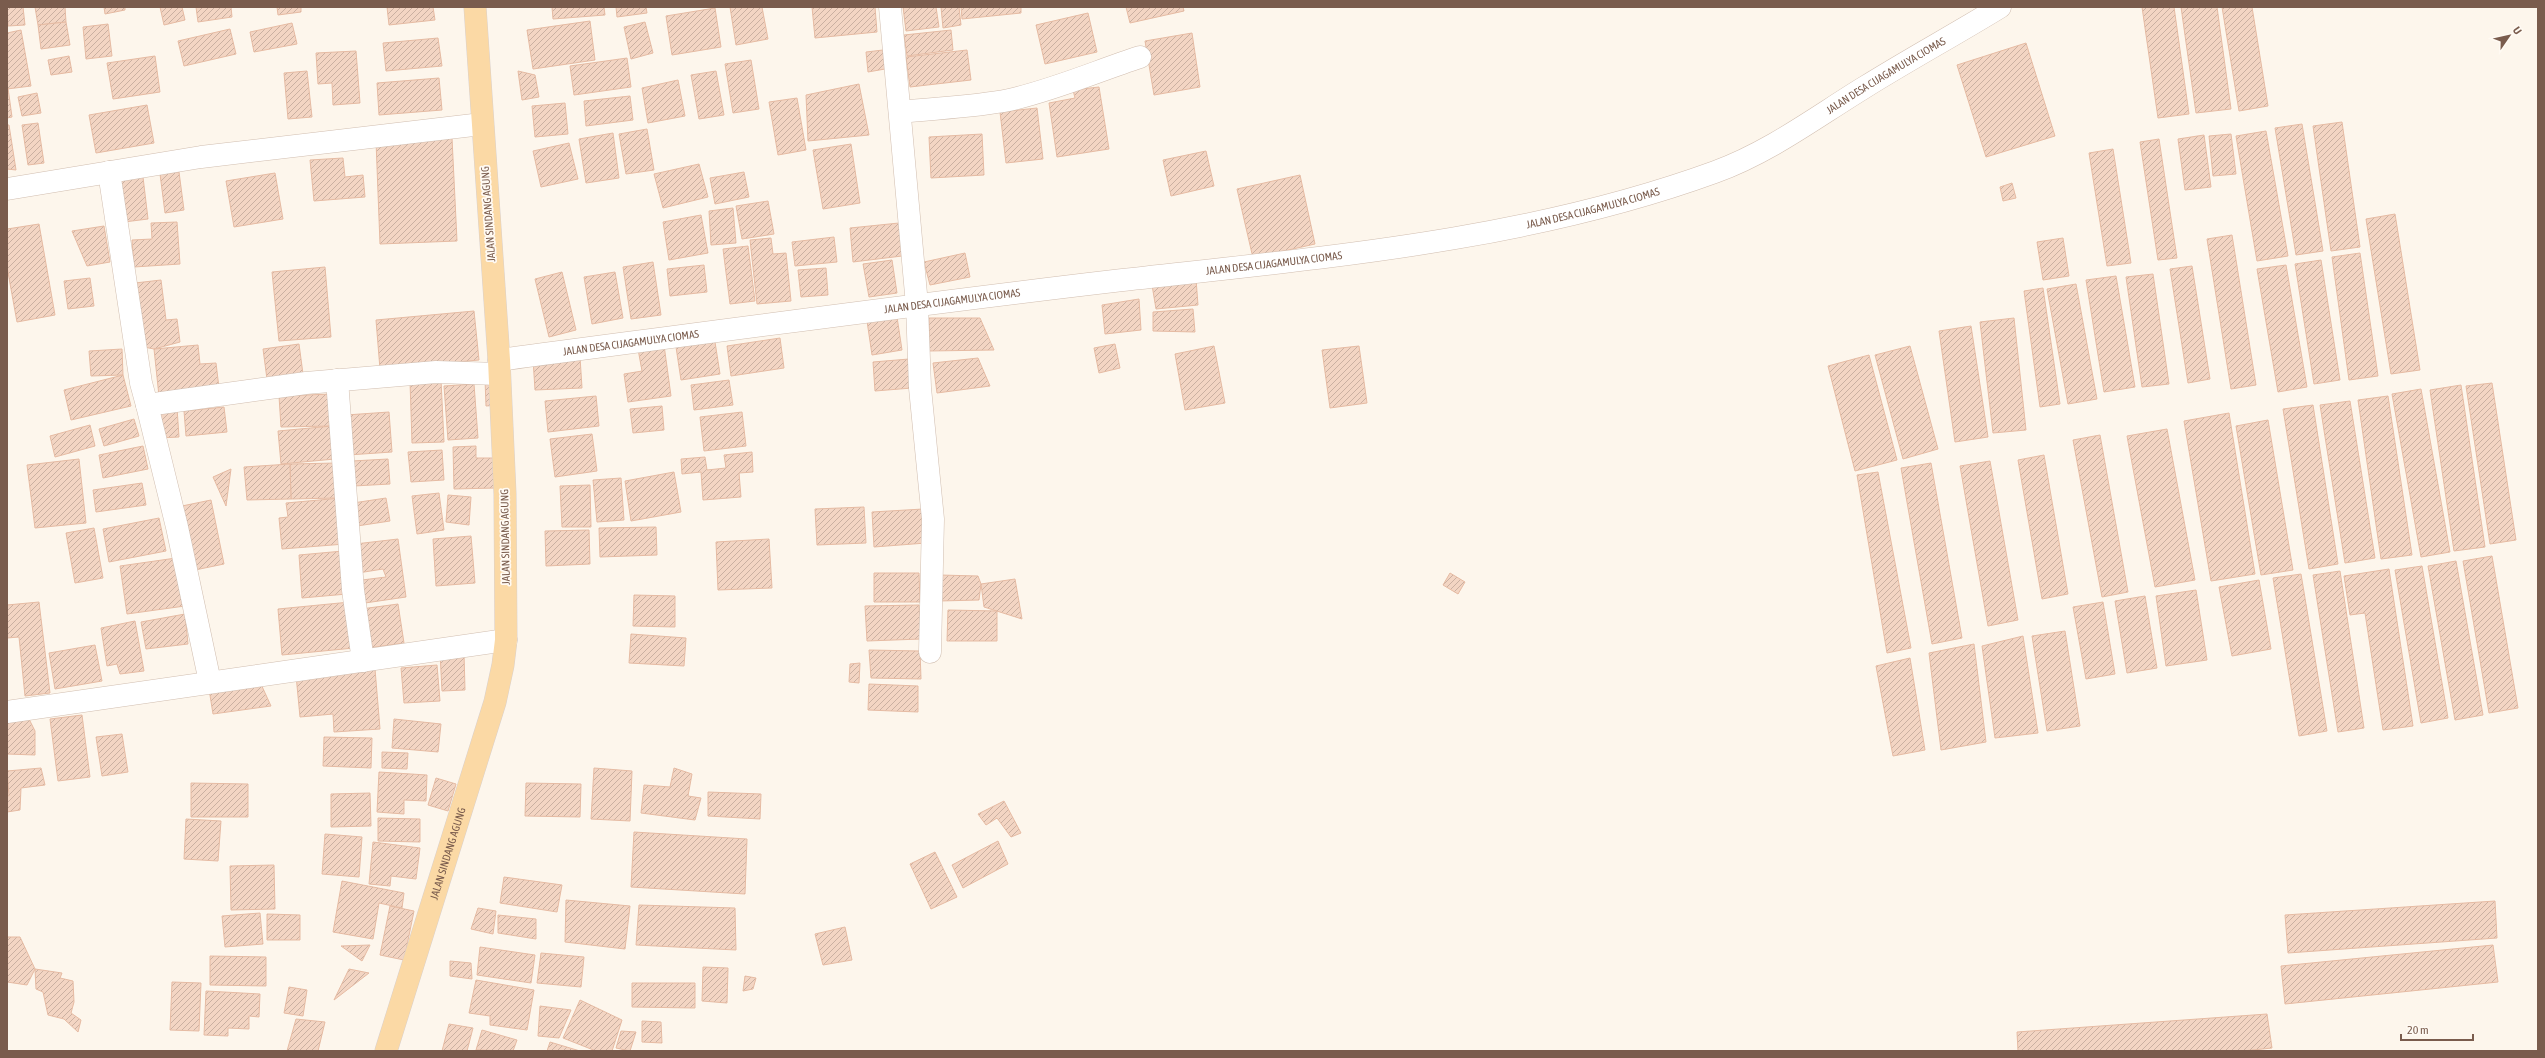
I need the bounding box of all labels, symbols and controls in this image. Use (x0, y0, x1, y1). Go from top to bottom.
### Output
north arrow (2489, 16, 2529, 56)
text: U (2510, 24, 2524, 36)
street label: JALAN DESA CIJAGAMULYA CIOMAS (1824, 34, 1948, 116)
street label: JALAN SINDANG AGUNG (479, 166, 497, 262)
street label: JALAN DESA CIJAGAMULYA CIOMAS (1525, 185, 1661, 231)
street label: JALAN DESA CIJAGAMULYA CIOMAS (1205, 249, 1343, 277)
street label: JALAN DESA CIJAGAMULYA CIOMAS (883, 286, 1021, 315)
street label: JALAN DESA CIJAGAMULYA CIOMAS (562, 328, 700, 358)
street label: JALAN SINDANG AGUNG (498, 489, 512, 585)
street label: JALAN SINDANG AGUNG (428, 806, 468, 901)
scale bar (2401, 1016, 2473, 1042)
text: 20 m (2407, 1023, 2429, 1037)

